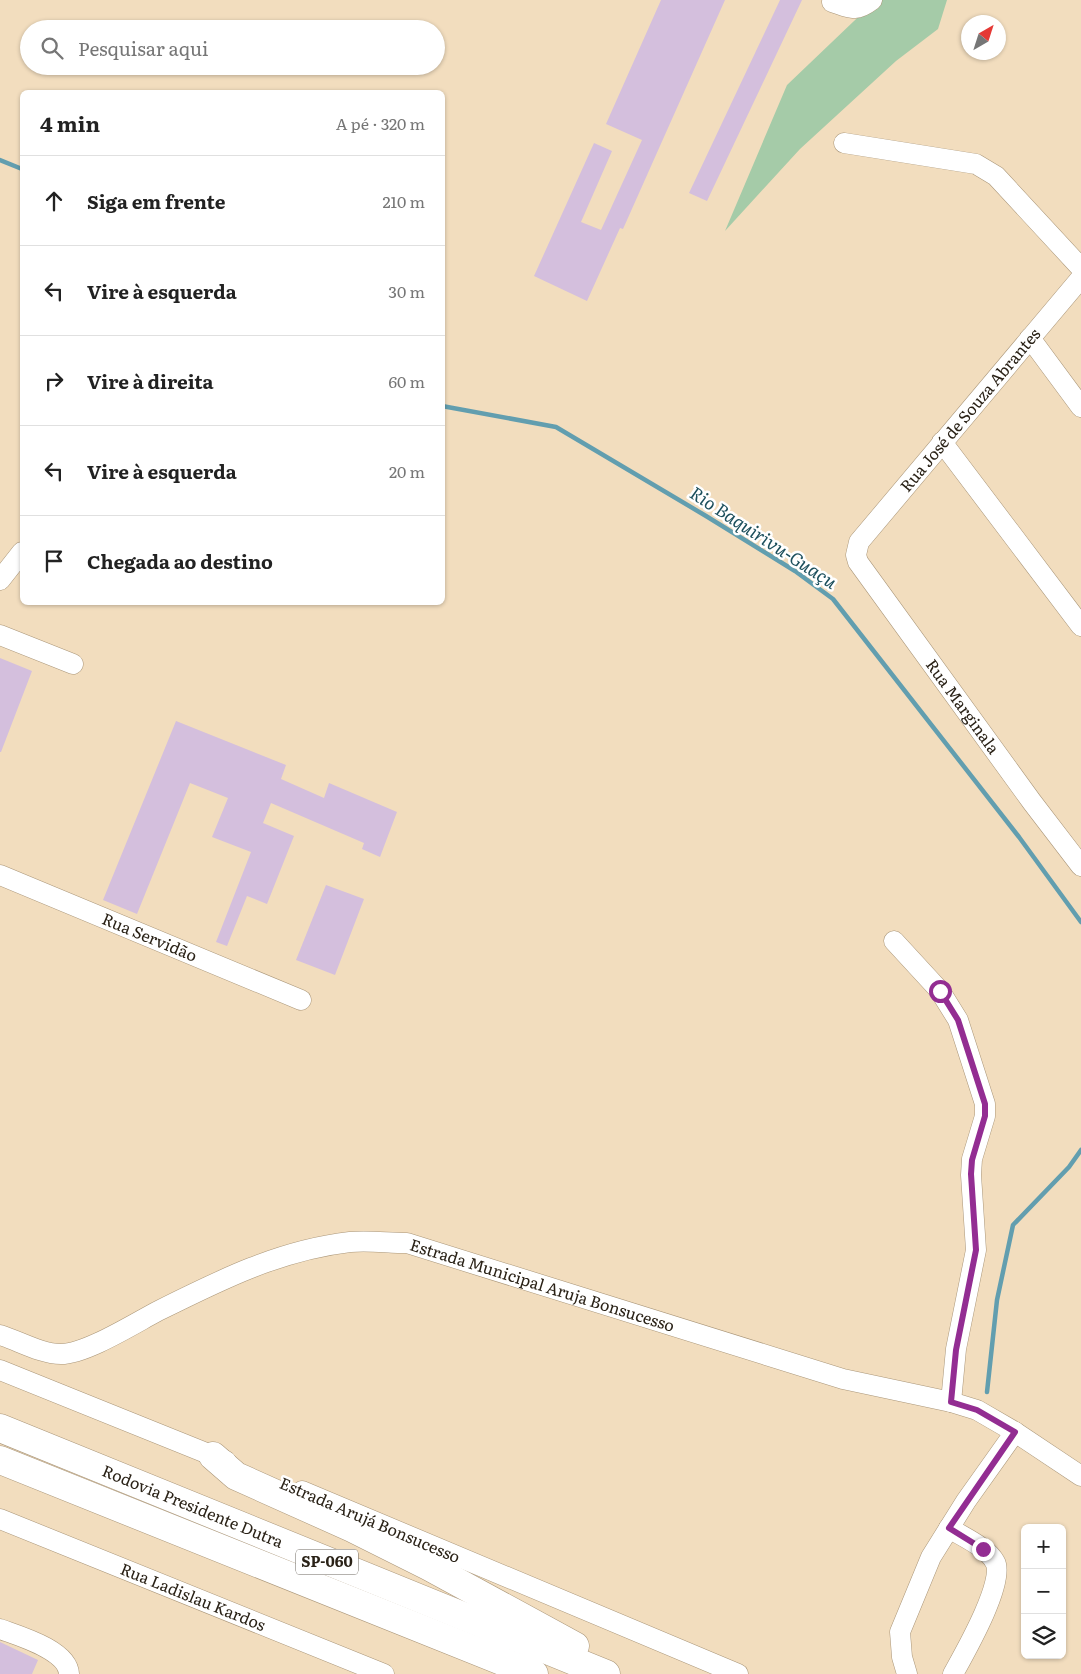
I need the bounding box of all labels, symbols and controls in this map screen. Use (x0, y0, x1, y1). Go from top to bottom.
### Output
north arrow (961, 15, 1006, 60)
search box (20, 20, 445, 75)
icon: search (38, 34, 66, 62)
text: Pesquisar aqui (78, 34, 208, 62)
text: 4 min (40, 107, 100, 138)
text: A pé · 320 m (336, 111, 425, 135)
icon: ahead (40, 187, 68, 215)
text: Siga em frente (87, 187, 225, 215)
text: 210 m (382, 189, 425, 213)
icon: left (40, 277, 68, 305)
text: Vire à esquerda (87, 277, 237, 305)
text: 30 m (388, 279, 425, 303)
street label: Rua José de Souza Abrantes (893, 322, 1045, 497)
icon: right (40, 367, 68, 395)
text: Vire à direita (87, 367, 214, 395)
text: 60 m (388, 369, 425, 393)
icon: left (40, 457, 68, 485)
text: Vire à esquerda (87, 457, 237, 485)
text: 20 m (389, 459, 425, 483)
water label: Rio Baquirivu-Guaçu (685, 479, 843, 595)
icon: arrive (40, 547, 68, 575)
text: Chegada ao destino (87, 547, 273, 575)
street label: Rua Marginala (921, 653, 1006, 759)
street label: Rua Servidão (99, 906, 201, 967)
route start (929, 980, 952, 1003)
street label: Estrada Municipal Aruja Bonsucesso (407, 1232, 678, 1337)
street label: Rodovia Presidente Dutra (99, 1458, 288, 1553)
street label: Estrada Arujá Bonsucesso (276, 1470, 464, 1568)
map controls (1021, 1524, 1066, 1659)
button: + (1021, 1524, 1066, 1569)
route end (972, 1538, 995, 1561)
road number: SP-060 (296, 1550, 358, 1574)
street label: Rua Ladislau Kardos (117, 1556, 269, 1636)
button: − (1021, 1569, 1066, 1614)
button: layers (1021, 1614, 1066, 1659)

